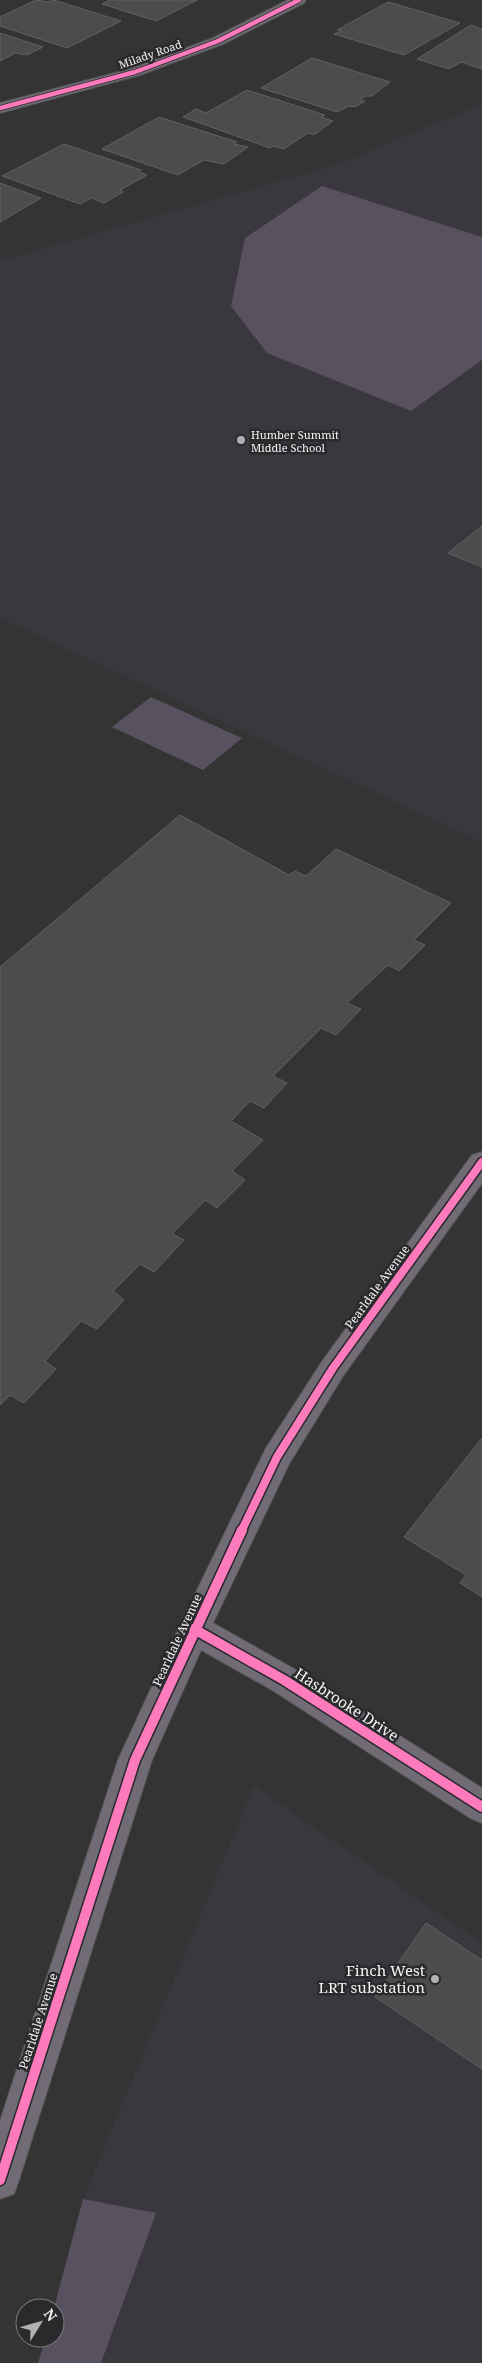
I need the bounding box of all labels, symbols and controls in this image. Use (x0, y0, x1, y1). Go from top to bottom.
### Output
street label: Milady Road (116, 36, 184, 72)
place label: Humber Summit Middle School (251, 427, 339, 455)
marker: Humber Summit Middle School (235, 434, 247, 446)
street label: Pearldale Avenue (341, 1242, 413, 1332)
street label: Pearldale Avenue (148, 1591, 206, 1689)
street label: Hasbrooke Drive (291, 1663, 403, 1745)
place label: Finch West LRT substation (319, 1960, 425, 1997)
street label: Pearldale Avenue (14, 1971, 62, 2071)
marker: Finch West LRT substation (429, 1973, 441, 1985)
north arrow (15, 2298, 65, 2348)
text: N (40, 2305, 62, 2325)

